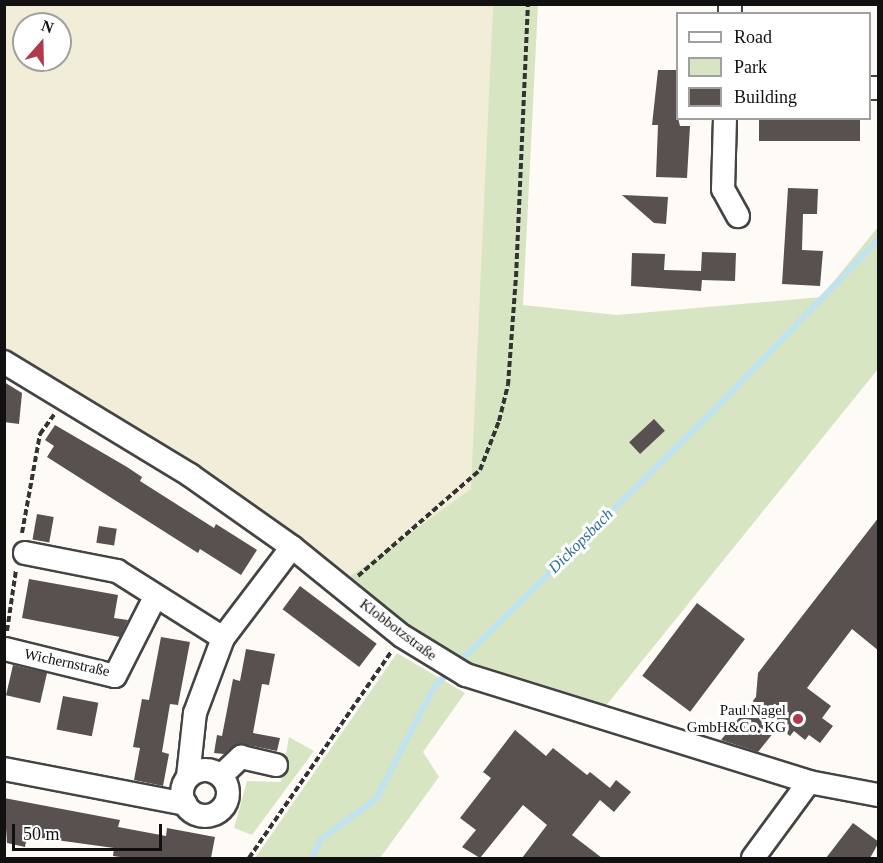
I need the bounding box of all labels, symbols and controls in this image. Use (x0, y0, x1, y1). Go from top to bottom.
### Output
north arrow (12, 12, 72, 72)
legend (676, 12, 871, 120)
text: N (39, 17, 56, 36)
text: Road (734, 27, 772, 47)
text: Park (734, 57, 767, 77)
text: Building (734, 87, 797, 107)
water label: Dickopsbach (545, 505, 617, 577)
street label: Klobbotzstraße (356, 595, 440, 665)
street label: Wichernstraße (23, 645, 111, 681)
place label: Paul Nagel GmbH&Co. KG (687, 701, 786, 736)
marker: Paul Nagel GmbH&Co. KG (791, 712, 805, 726)
scale bar (15, 812, 165, 850)
text: 50 m (23, 824, 60, 844)

